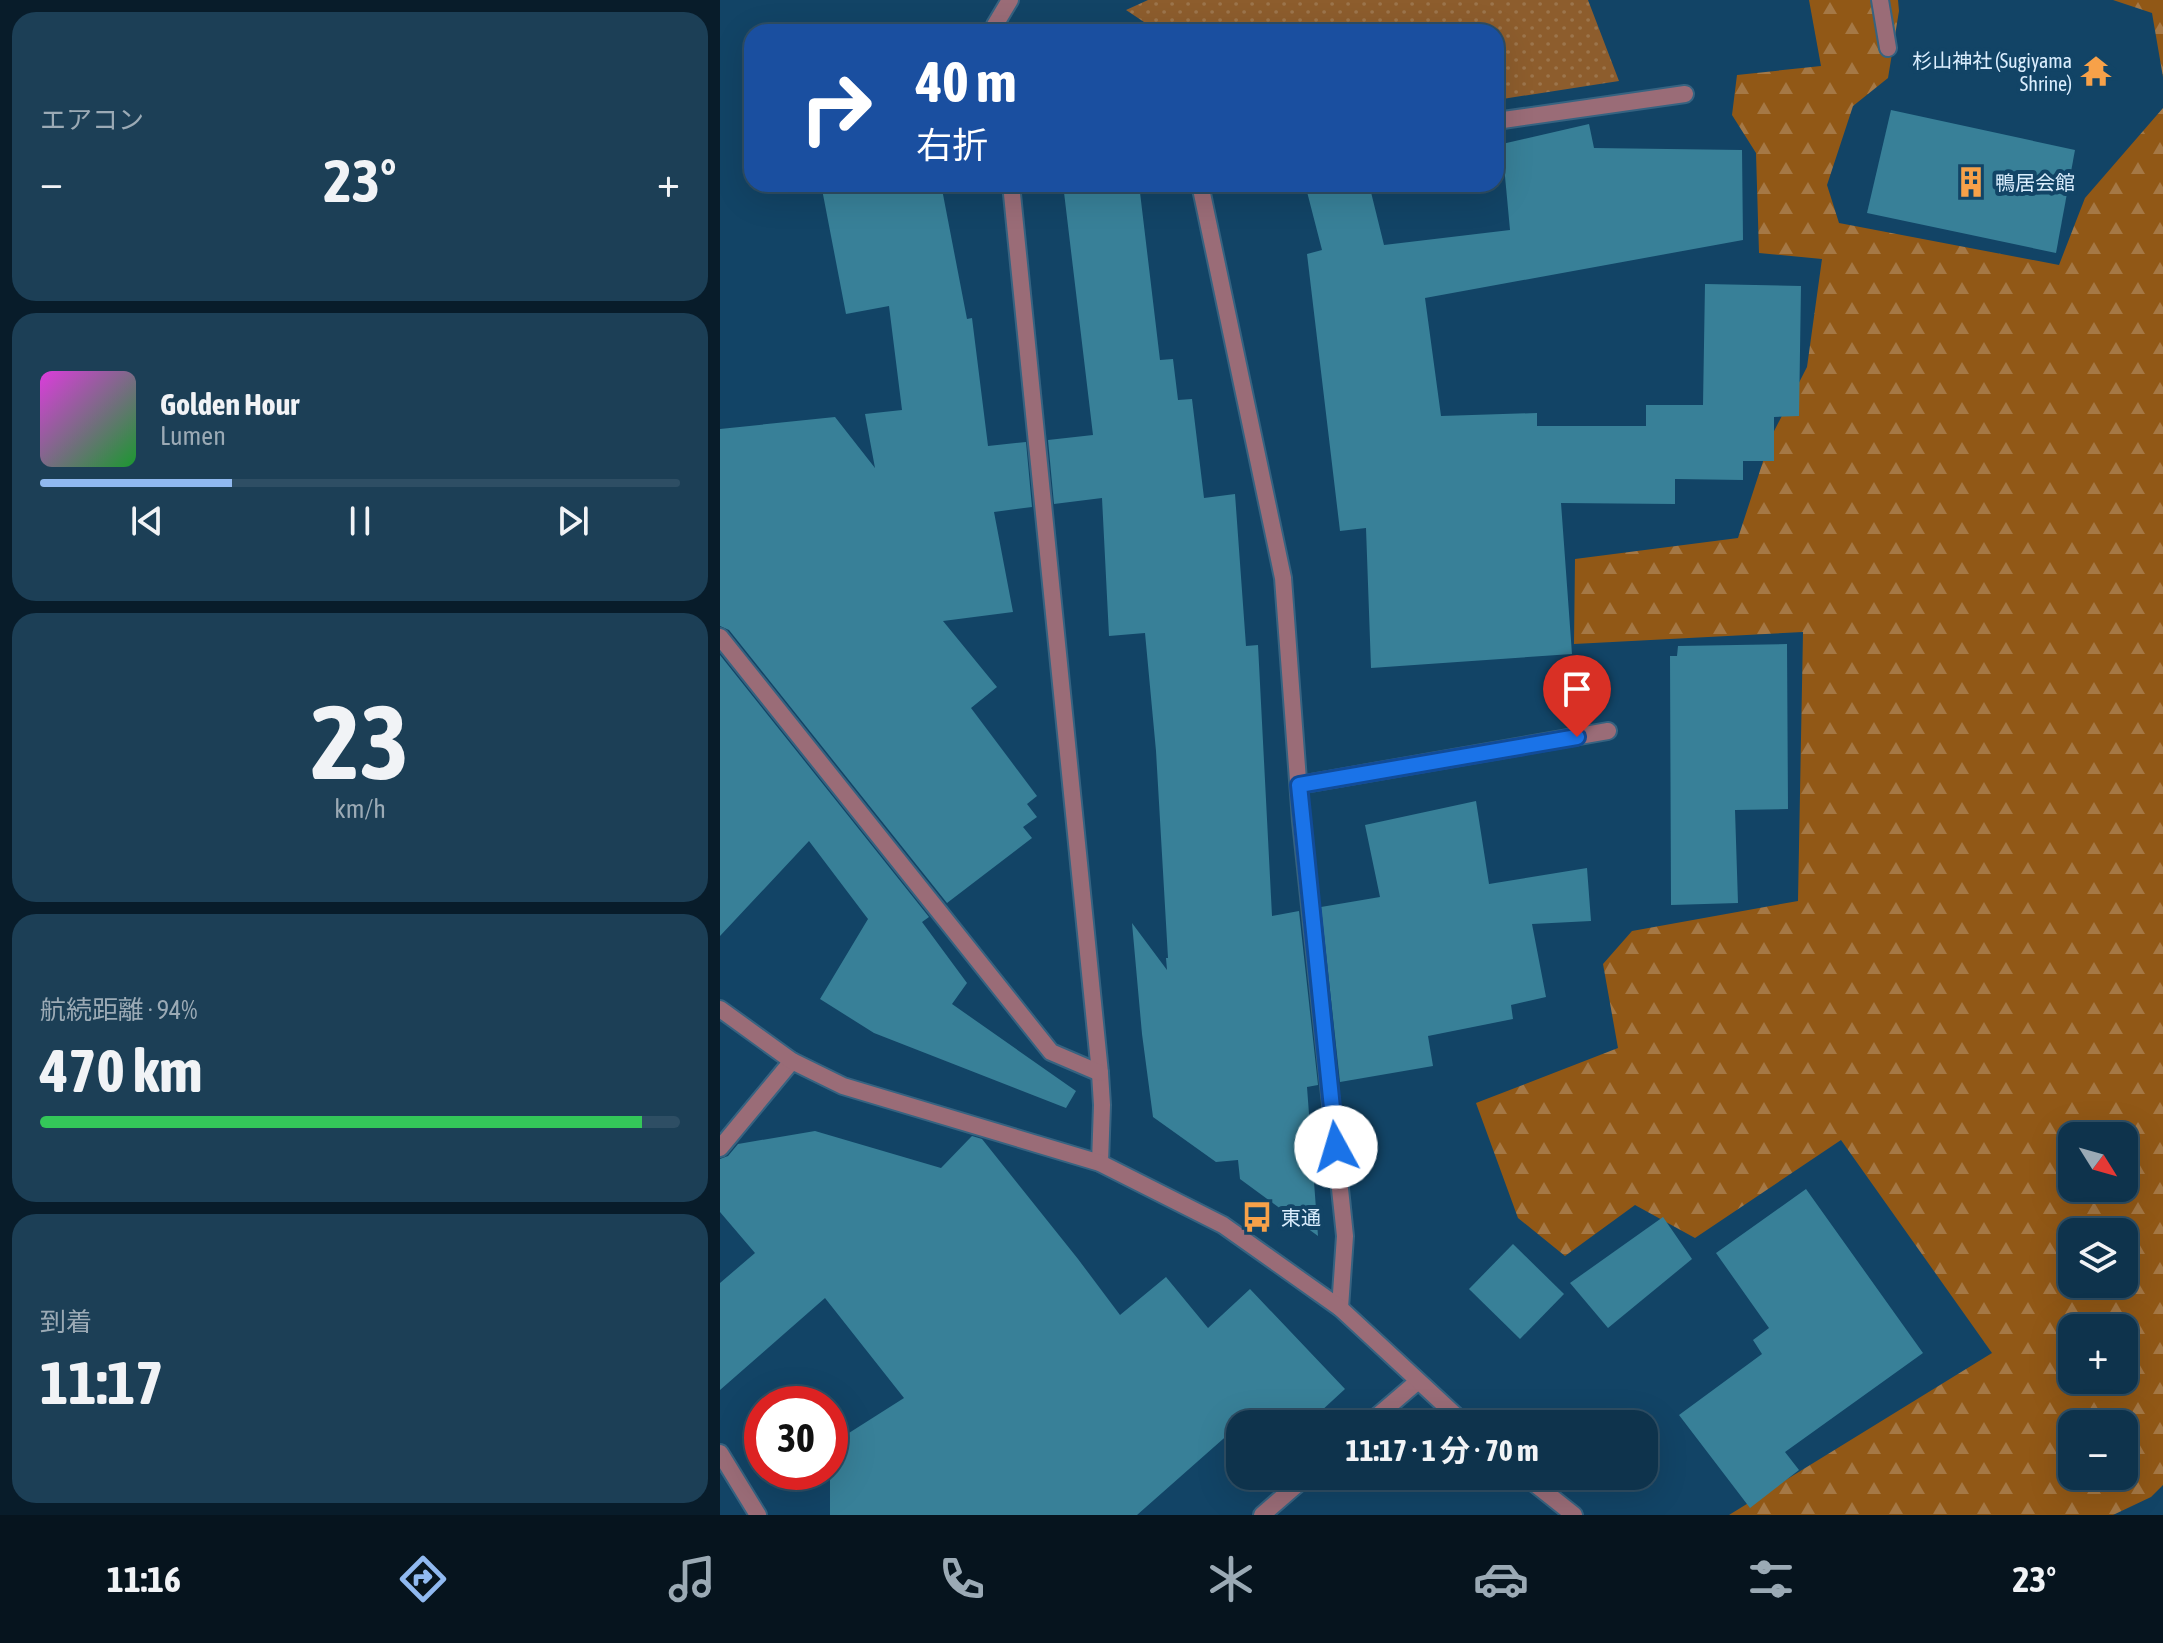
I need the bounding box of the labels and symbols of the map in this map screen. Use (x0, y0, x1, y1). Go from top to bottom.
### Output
place label: 杉山神社 (Sugiyama Shrine) (1912, 49, 2072, 95)
temple icon: 杉山神社 (Sugiyama Shrine) (2079, 54, 2113, 88)
building icon: 鴨居会館 (1954, 165, 1988, 199)
place label: 鴨居会館 (1995, 171, 2075, 194)
pin (1543, 655, 1611, 737)
position arrow (1294, 1105, 1378, 1189)
north arrow (2058, 1122, 2138, 1202)
bus stop icon: 東通 (1240, 1200, 1274, 1234)
place label: 東通 (1281, 1206, 1321, 1229)
speed limit sign: 30 (744, 1386, 848, 1490)

